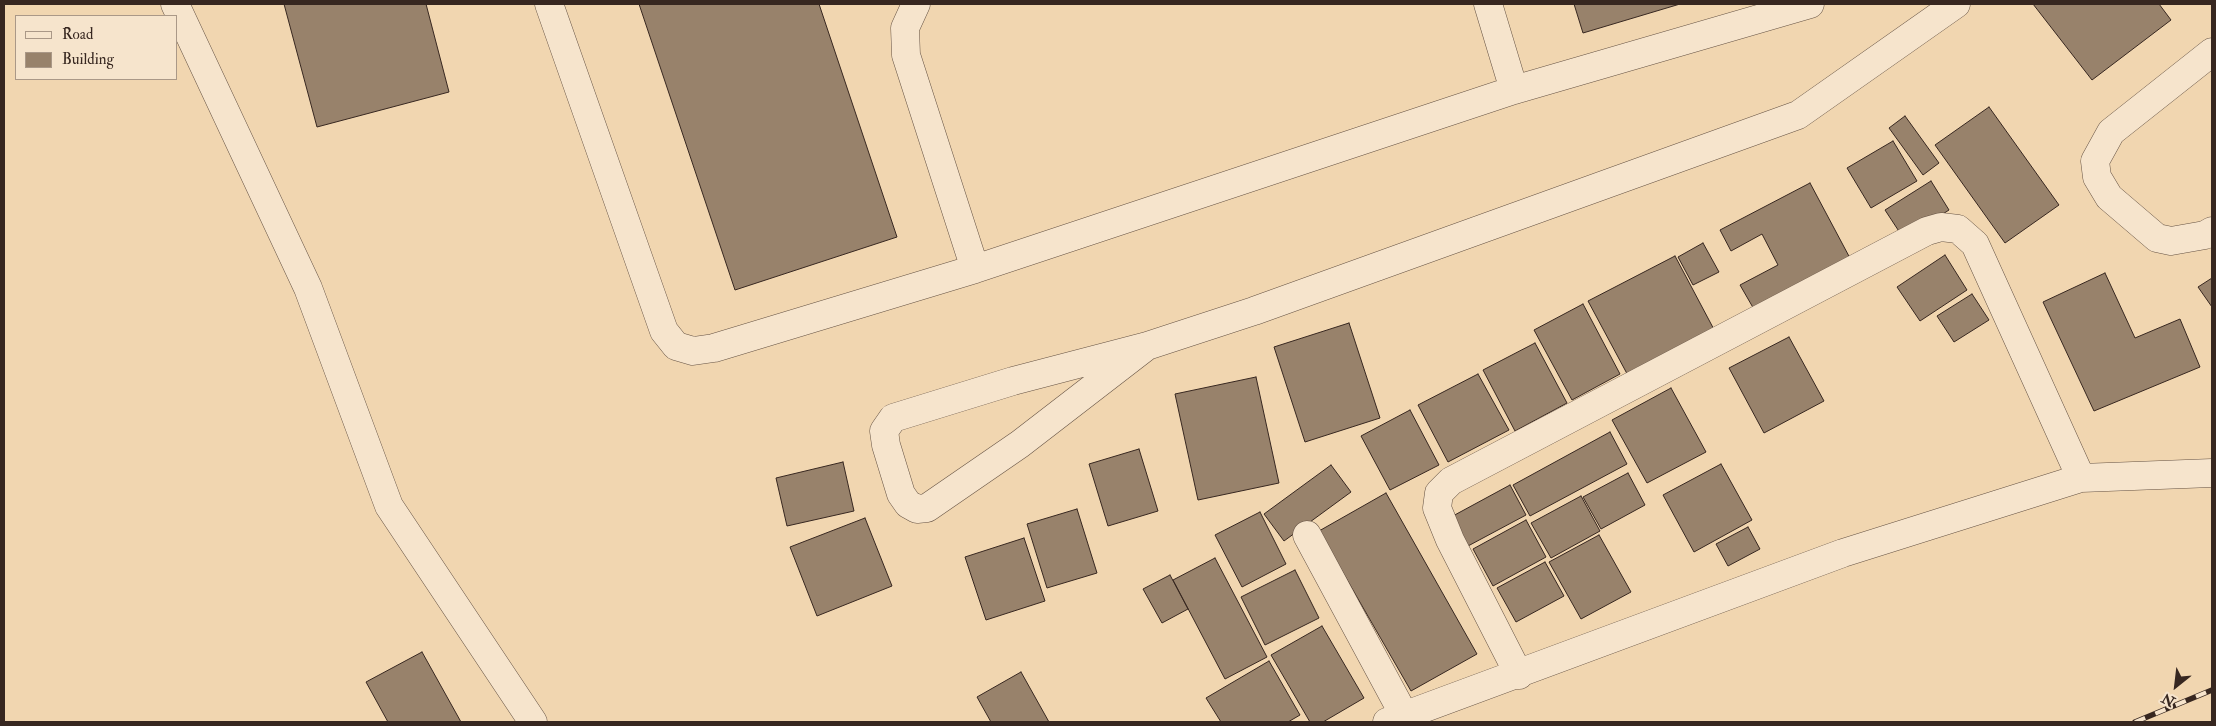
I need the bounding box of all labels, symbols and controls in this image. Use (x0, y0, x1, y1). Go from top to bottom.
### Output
legend (15, 15, 178, 80)
text: Road (62, 25, 93, 44)
text: Building (62, 50, 114, 69)
north arrow (2151, 661, 2201, 711)
text: N (2159, 689, 2178, 710)

